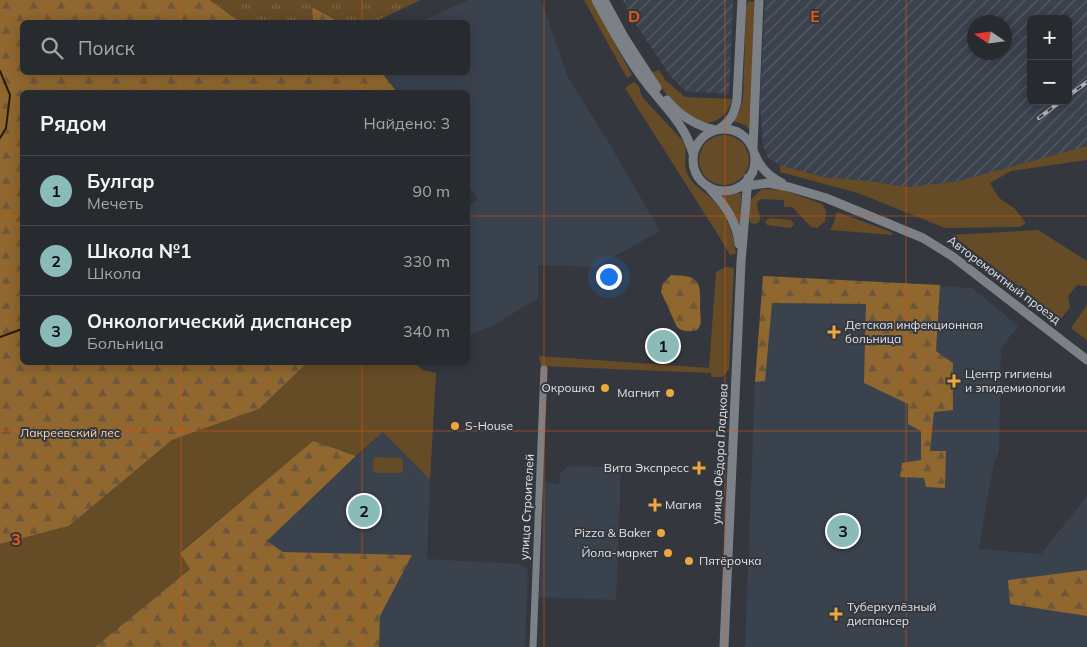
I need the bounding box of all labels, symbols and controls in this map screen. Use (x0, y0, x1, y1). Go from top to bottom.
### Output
text: D (628, 6, 640, 26)
text: E (810, 6, 820, 26)
north arrow (967, 15, 1012, 60)
map controls (1027, 15, 1072, 105)
button: + (1027, 15, 1072, 60)
search box (20, 20, 470, 75)
icon: search (38, 34, 66, 62)
text: Поиск (78, 36, 135, 60)
button: − (1027, 60, 1072, 105)
text: Рядом (40, 110, 107, 136)
text: Найдено: 3 (364, 113, 450, 133)
text: Булгар (87, 169, 155, 193)
text: 1 (51, 181, 61, 201)
text: 90 m (413, 181, 450, 201)
text: Мечеть (87, 193, 144, 213)
street label: Авторемонтный проезд (945, 232, 1064, 327)
text: Школа №1 (87, 239, 191, 263)
text: 2 (51, 251, 61, 271)
text: 330 m (403, 251, 450, 271)
text: Школа (87, 263, 141, 283)
your location (596, 264, 622, 290)
text: Онкологический диспансер (87, 309, 352, 333)
place label: Детская инфекционная больница (845, 317, 983, 346)
text: 3 (51, 321, 61, 341)
text: 340 m (403, 321, 450, 341)
marker: Детская инфекционная больница (827, 325, 841, 339)
pin: 1 (647, 327, 679, 365)
text: Больница (87, 333, 164, 353)
place label: Центр гигиены и эпидемиологии (965, 366, 1065, 395)
marker: Центр гигиены и эпидемиологии (947, 374, 961, 388)
place label: Окрошка (541, 380, 595, 395)
marker: Окрошка (599, 382, 611, 394)
street label: улица Фёдора Гладкова (708, 383, 731, 525)
place label: Магнит (617, 385, 661, 400)
marker: Магнит (664, 387, 676, 399)
place label: S-House (465, 418, 513, 433)
marker: S-House (449, 420, 461, 432)
park label: Лакреевский лес (20, 425, 120, 440)
street label: улица Строителей (516, 454, 537, 560)
place label: Вита Экспресс (604, 460, 689, 475)
marker: Вита Экспресс (693, 462, 705, 474)
pin: 2 (348, 492, 380, 530)
place label: Магия (665, 497, 702, 512)
marker: Магия (649, 499, 661, 511)
pin: 3 (827, 512, 859, 550)
place label: Pizza & Baker (574, 525, 652, 540)
marker: Pizza & Baker (655, 527, 667, 539)
text: 3 (11, 529, 21, 549)
place label: Йола-маркет (581, 545, 659, 560)
marker: Йола-маркет (662, 547, 674, 559)
place label: Пятёрочка (699, 553, 762, 568)
marker: Пятёрочка (683, 555, 695, 567)
place label: Туберкулёзный диспансер (847, 599, 936, 628)
marker: Туберкулёзный диспансер (829, 607, 843, 621)

